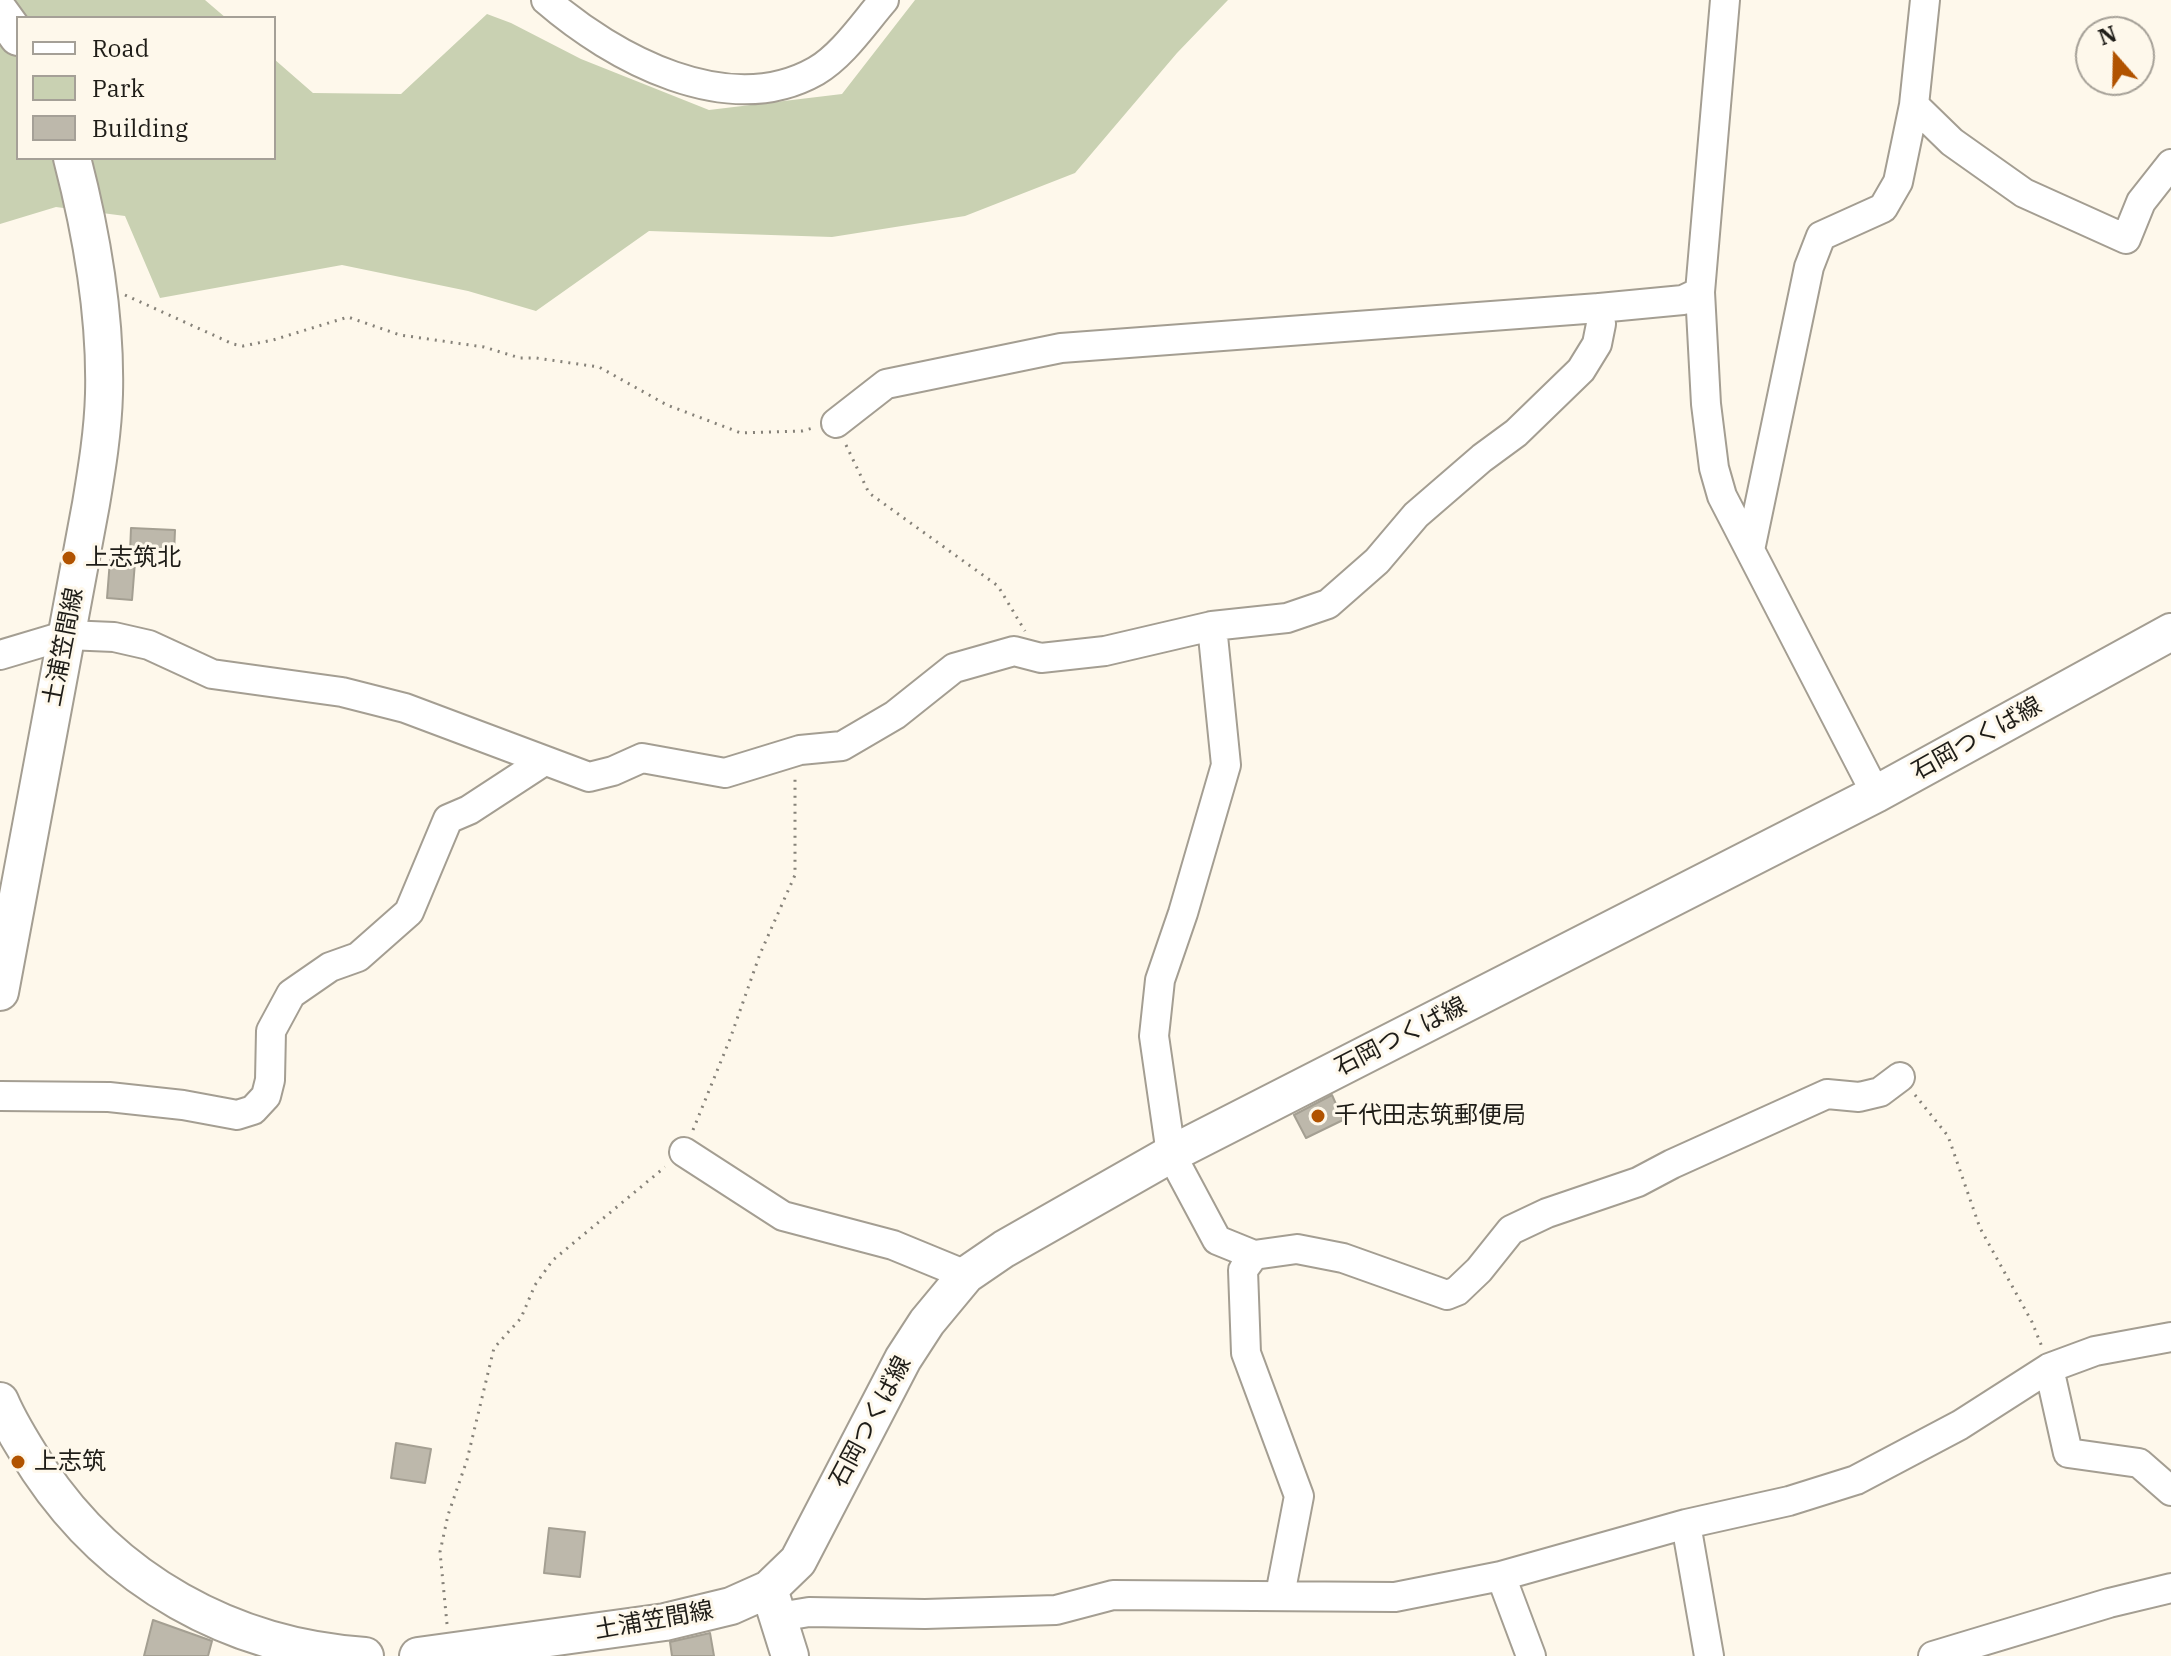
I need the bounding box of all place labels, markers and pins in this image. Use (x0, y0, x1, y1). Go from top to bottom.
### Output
place label: 上志筑北 (85, 544, 181, 572)
marker: 上志筑北 (60, 549, 78, 567)
place label: 千代田志筑郵便局 (1334, 1102, 1526, 1130)
marker: 千代田志筑郵便局 (1309, 1107, 1327, 1125)
place label: 上志筑 (34, 1448, 106, 1476)
marker: 上志筑 (9, 1453, 27, 1471)

